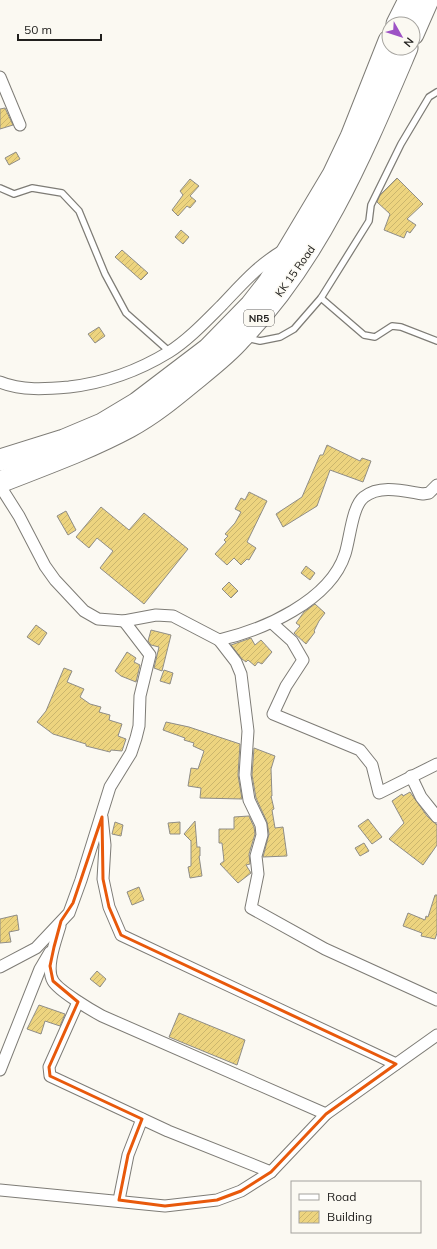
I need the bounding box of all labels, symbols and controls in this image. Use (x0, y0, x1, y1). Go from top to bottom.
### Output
scale bar (18, 16, 101, 42)
north arrow (381, 16, 421, 56)
text: 50 m (24, 22, 52, 37)
text: N (401, 35, 417, 50)
street label: KK 15 Road (272, 242, 318, 300)
road number: NR5 (244, 310, 274, 326)
legend (291, 1181, 421, 1233)
text: Road (327, 1189, 356, 1204)
text: Building (327, 1209, 372, 1224)

